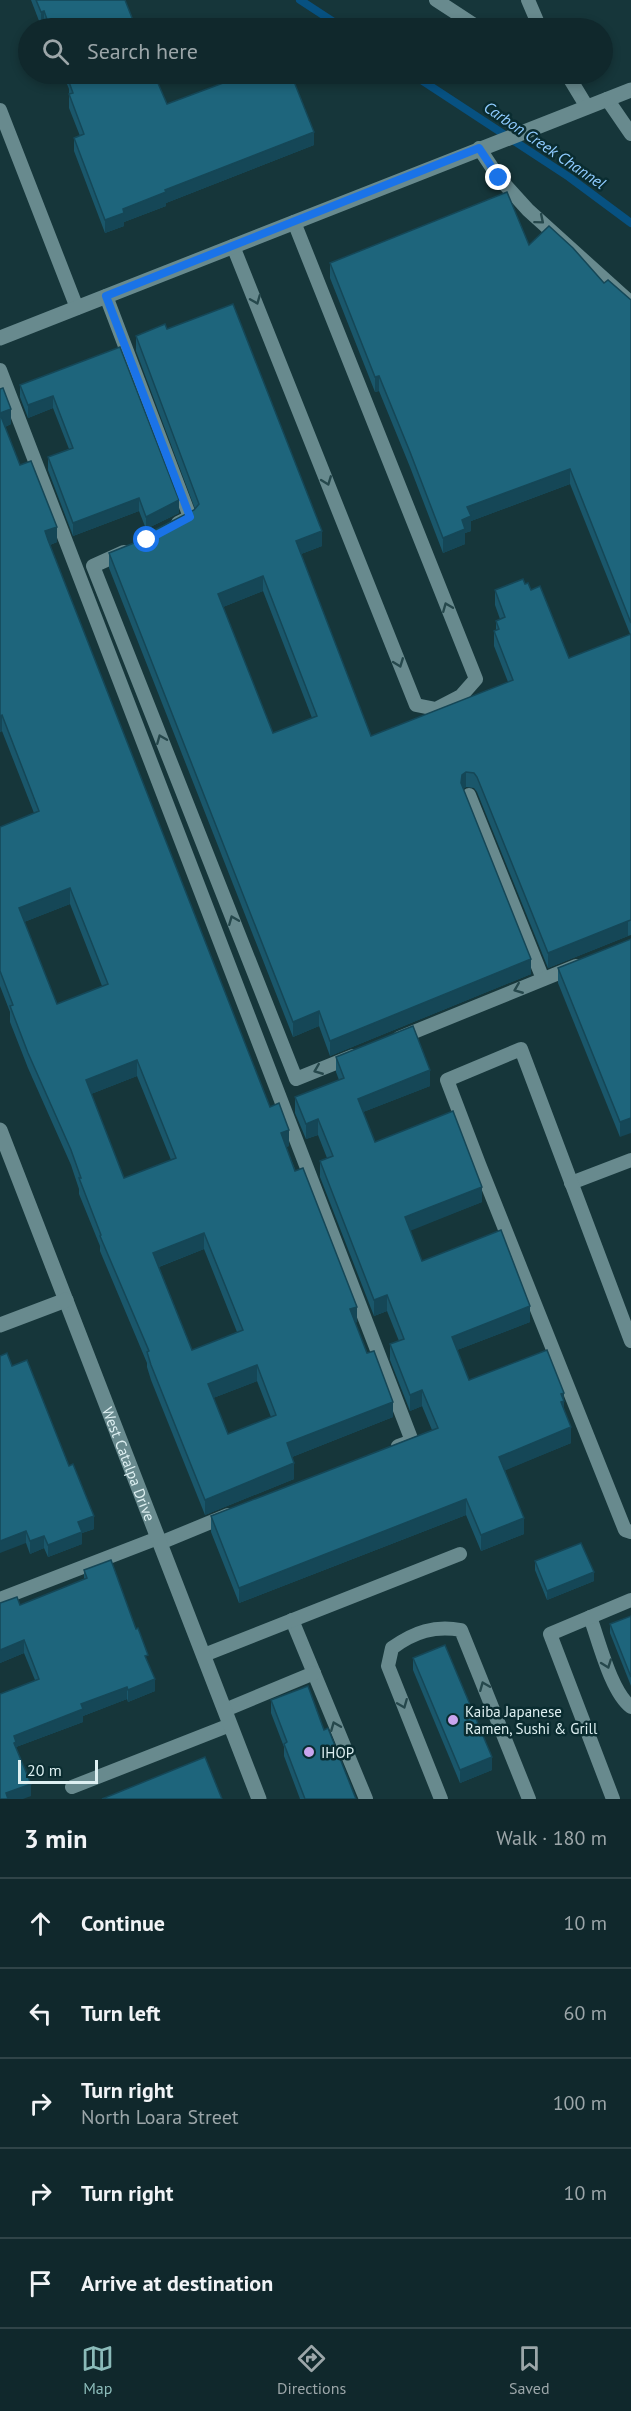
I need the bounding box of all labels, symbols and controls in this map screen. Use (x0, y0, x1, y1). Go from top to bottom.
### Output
search box (18, 18, 613, 84)
icon: search (39, 35, 72, 68)
text: Search here (87, 37, 198, 65)
water label: Carbon Creek Channel (480, 97, 610, 194)
route end (485, 164, 511, 190)
one-way arrow (533, 213, 544, 224)
one-way arrow (249, 294, 261, 305)
one-way arrow (320, 476, 333, 486)
route start (133, 526, 159, 552)
one-way arrow (442, 602, 454, 613)
one-way arrow (392, 657, 404, 668)
one-way arrow (156, 734, 168, 745)
one-way arrow (228, 915, 240, 926)
one-way arrow (514, 982, 525, 994)
one-way arrow (313, 1063, 324, 1075)
street label: West Catalpa Drive (99, 1404, 160, 1524)
one-way arrow (600, 1658, 613, 1669)
one-way arrow (479, 1682, 491, 1693)
one-way arrow (396, 1698, 408, 1709)
place label: Kaiba Japanese Ramen, Sushi & Grill (465, 1702, 598, 1738)
marker: Kaiba Japanese Ramen, Sushi & Grill (446, 1713, 460, 1727)
one-way arrow (330, 1721, 342, 1732)
place label: IHOP (321, 1743, 354, 1762)
marker: IHOP (302, 1745, 316, 1759)
scale bar (18, 1757, 98, 1784)
text: 20 m (27, 1760, 62, 1780)
text: 3 min (24, 1822, 87, 1855)
text: Walk · 180 m (496, 1825, 607, 1851)
icon: ahead (24, 1907, 57, 1940)
text: Continue (81, 1909, 165, 1937)
text: 10 m (564, 1910, 607, 1936)
icon: left (24, 1997, 57, 2030)
text: Turn left (81, 1999, 161, 2027)
text: 60 m (564, 2000, 607, 2026)
text: Turn right (81, 2076, 173, 2104)
icon: right (24, 2087, 57, 2120)
text: 100 m (553, 2090, 607, 2116)
text: North Loara Street (81, 2104, 239, 2130)
icon: right (24, 2177, 57, 2210)
text: Turn right (81, 2179, 173, 2207)
text: 10 m (564, 2180, 607, 2206)
icon: arrive (24, 2267, 57, 2300)
text: Arrive at destination (81, 2269, 273, 2297)
tab: Map (81, 2342, 114, 2398)
tab: Directions (277, 2342, 346, 2398)
tab: Saved (509, 2342, 550, 2398)

